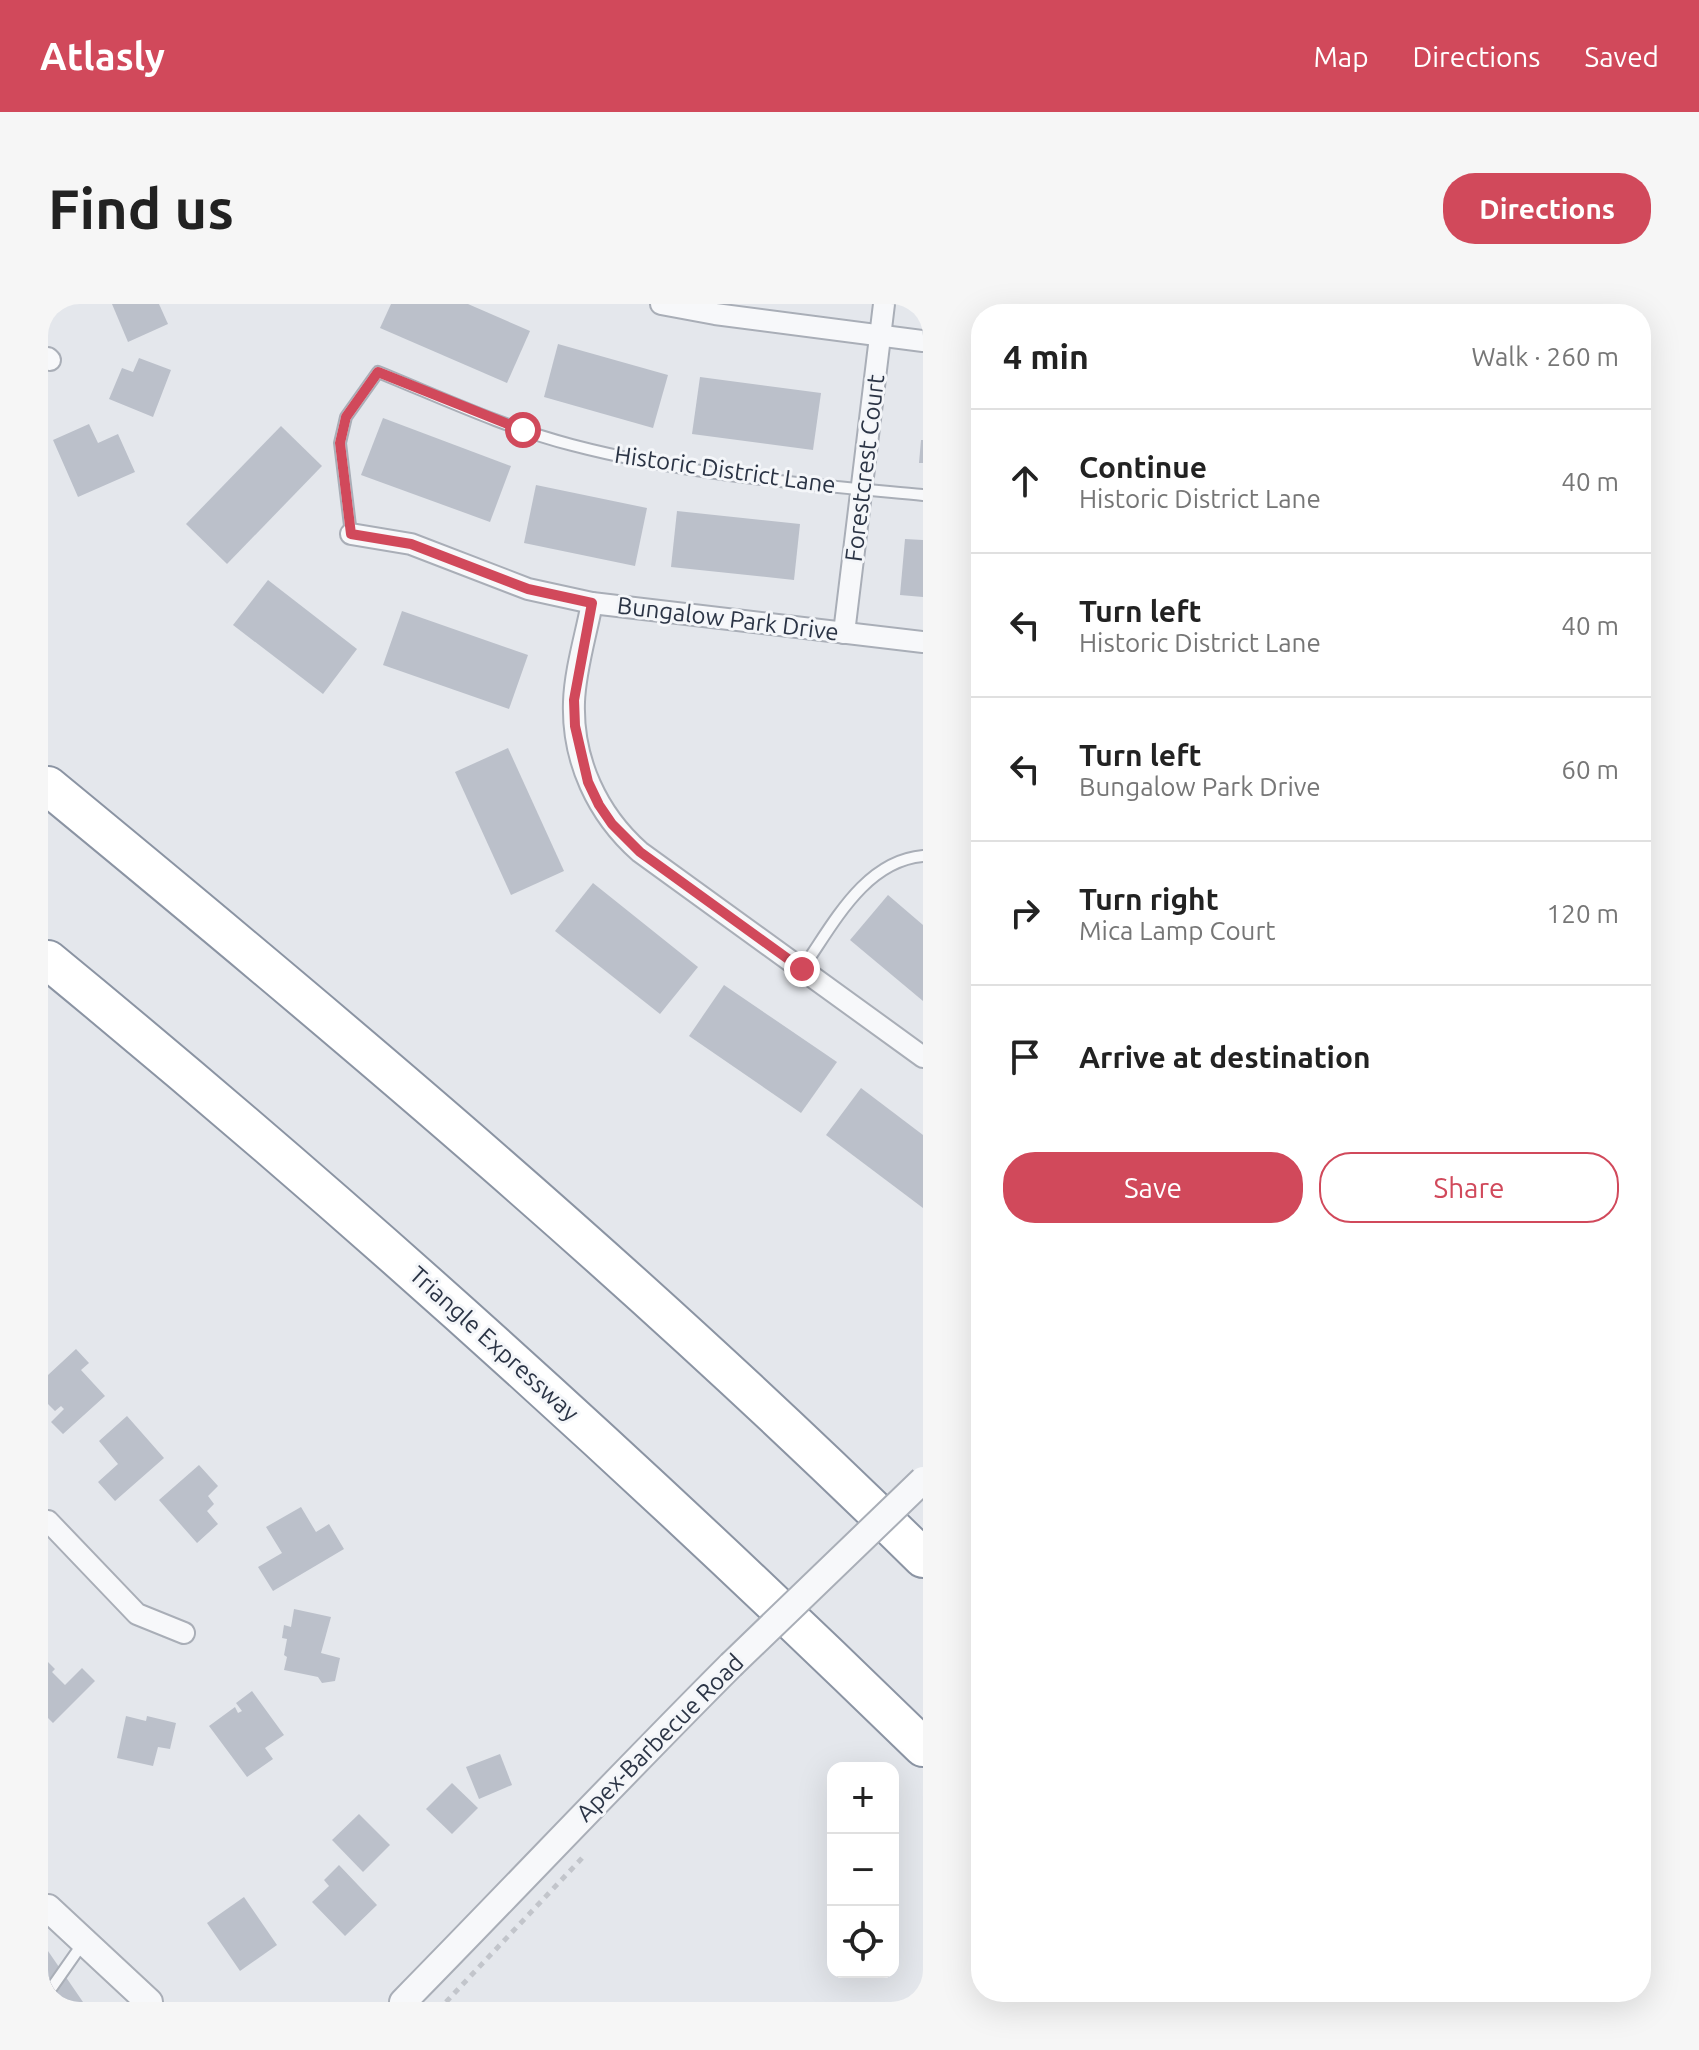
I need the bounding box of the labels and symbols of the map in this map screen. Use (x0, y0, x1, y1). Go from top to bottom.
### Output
street label: Forestcrest Court (840, 372, 889, 563)
route start (505, 412, 541, 448)
street label: Historic District Lane (613, 441, 837, 498)
street label: Bungalow Park Drive (616, 592, 840, 646)
route end (784, 951, 820, 987)
street label: Triangle Expressway (404, 1261, 585, 1427)
street label: Apex-Barbecue Road (571, 1649, 749, 1827)

